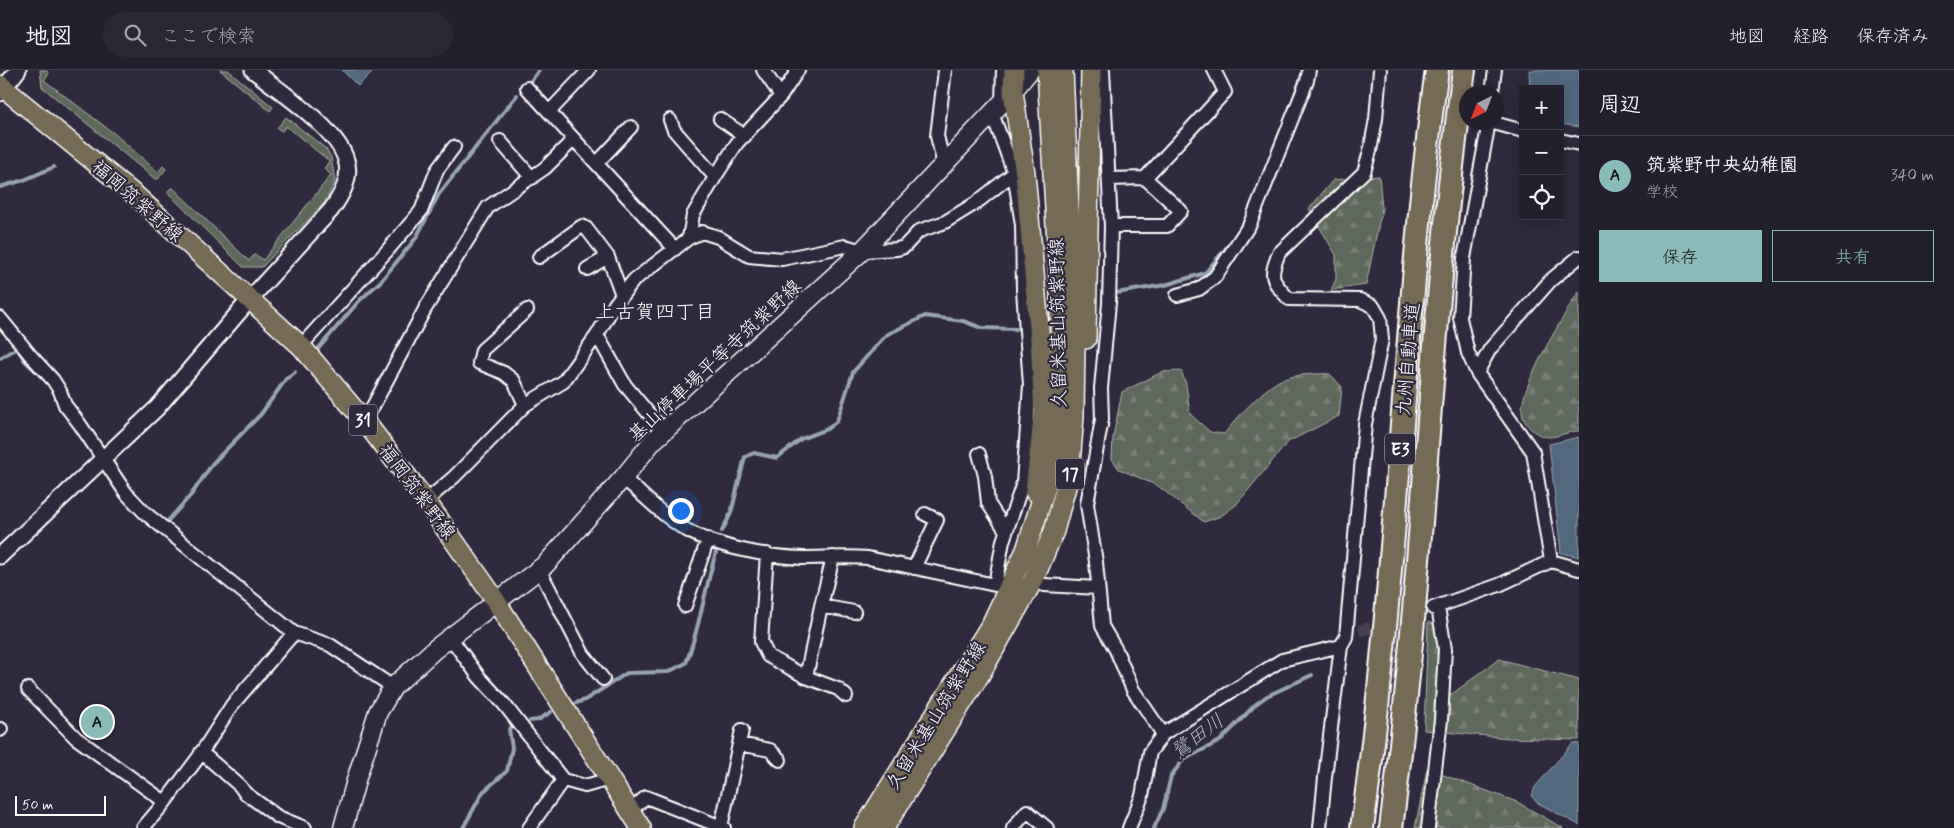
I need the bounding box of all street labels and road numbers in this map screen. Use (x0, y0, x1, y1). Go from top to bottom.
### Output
street label: 福岡筑紫野線 (86, 154, 188, 248)
street label: 久留米基山筑紫野線 (1045, 237, 1072, 409)
street label: 基山停車場平等寺筑紫野線 (623, 274, 807, 448)
street label: 九州自動車道 (1391, 301, 1426, 417)
road number: 31 (349, 404, 377, 436)
road number: E3 (1385, 434, 1415, 464)
street label: 福岡筑紫野線 (373, 439, 461, 545)
road number: 17 (1056, 458, 1084, 489)
street label: 久留米基山筑紫野線 (880, 637, 992, 795)

